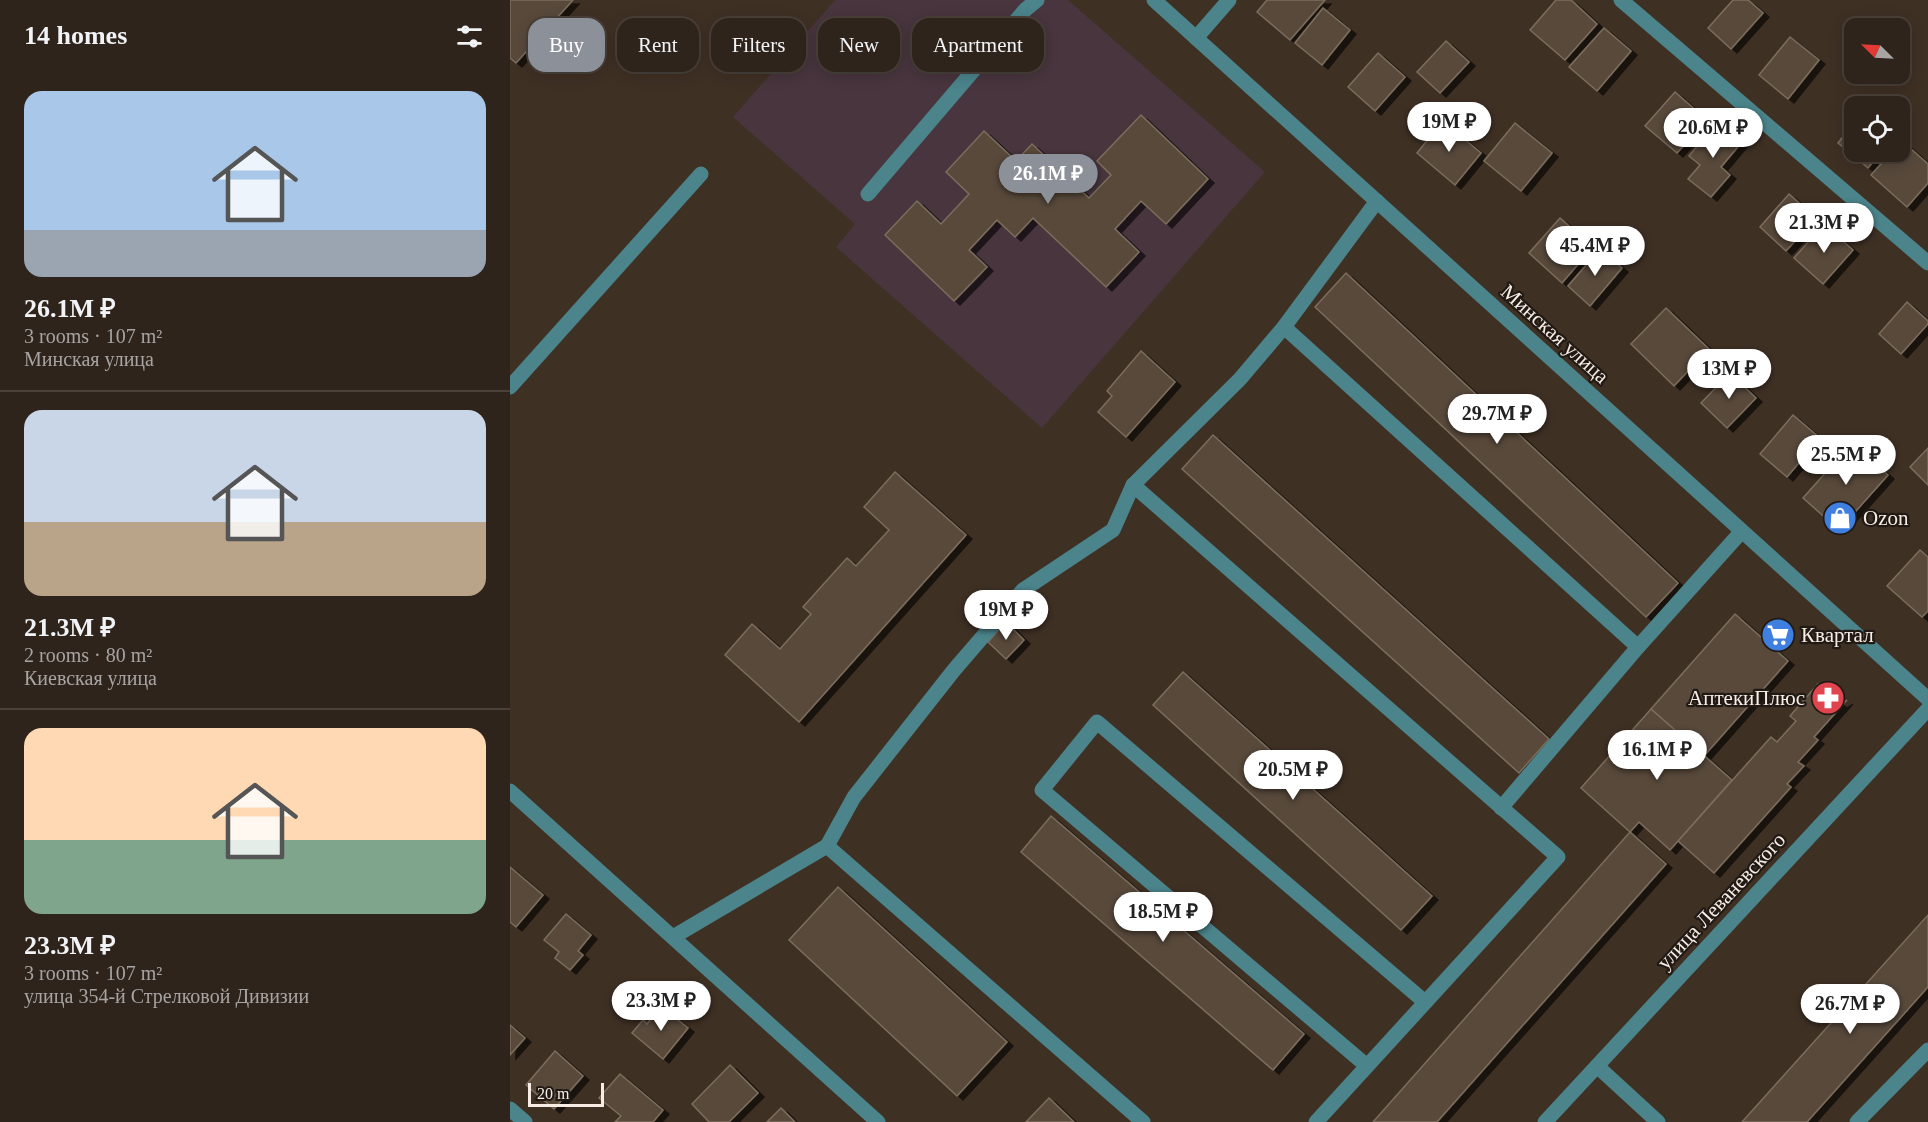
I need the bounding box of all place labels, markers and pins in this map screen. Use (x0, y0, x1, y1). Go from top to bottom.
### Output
pin: 19M ₽ (1407, 102, 1491, 153)
pin: 20.6M ₽ (1658, 108, 1768, 159)
pin: 26.1M ₽ (993, 154, 1103, 205)
pin: 21.3M ₽ (1769, 203, 1879, 254)
pin: 45.4M ₽ (1540, 226, 1650, 277)
pin: 13M ₽ (1687, 349, 1771, 400)
pin: 29.7M ₽ (1442, 394, 1552, 445)
pin: 25.5M ₽ (1791, 435, 1901, 486)
shop icon: Ozon (1822, 500, 1858, 536)
place label: Ozon (1863, 506, 1909, 530)
pin: 19M ₽ (964, 590, 1048, 641)
supermarket icon: Квартал (1760, 617, 1796, 653)
place label: Квартал (1801, 623, 1874, 647)
pharmacy icon: АптекиПлюс (1810, 680, 1846, 716)
place label: АптекиПлюс (1688, 686, 1805, 710)
pin: 16.1M ₽ (1602, 730, 1712, 781)
pin: 20.5M ₽ (1238, 750, 1348, 801)
pin: 18.5M ₽ (1108, 892, 1218, 943)
pin: 23.3M ₽ (606, 981, 716, 1032)
pin: 26.7M ₽ (1795, 984, 1905, 1035)

